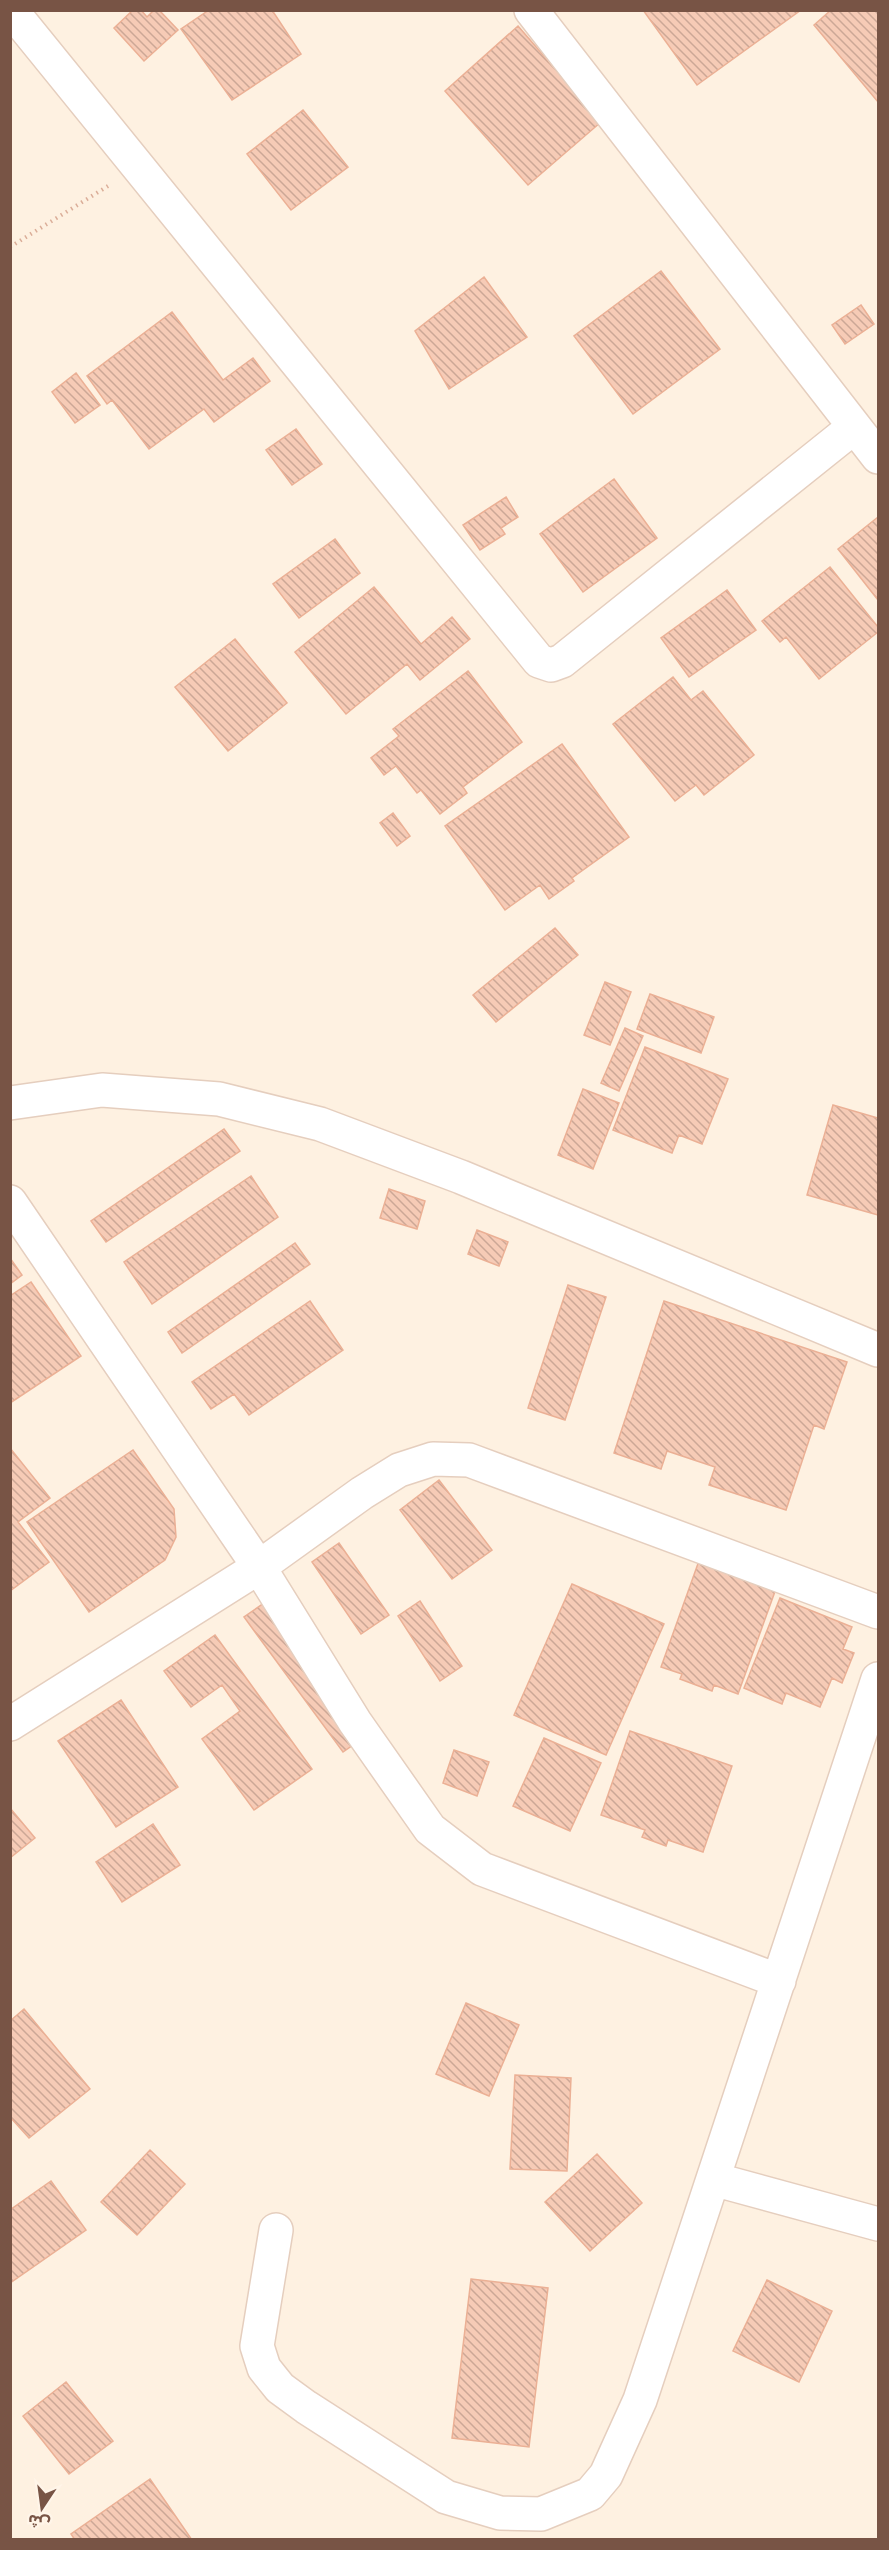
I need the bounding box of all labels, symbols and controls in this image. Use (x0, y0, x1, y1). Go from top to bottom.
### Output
north arrow (12, 2478, 72, 2538)
text: ش (26, 2510, 52, 2535)

